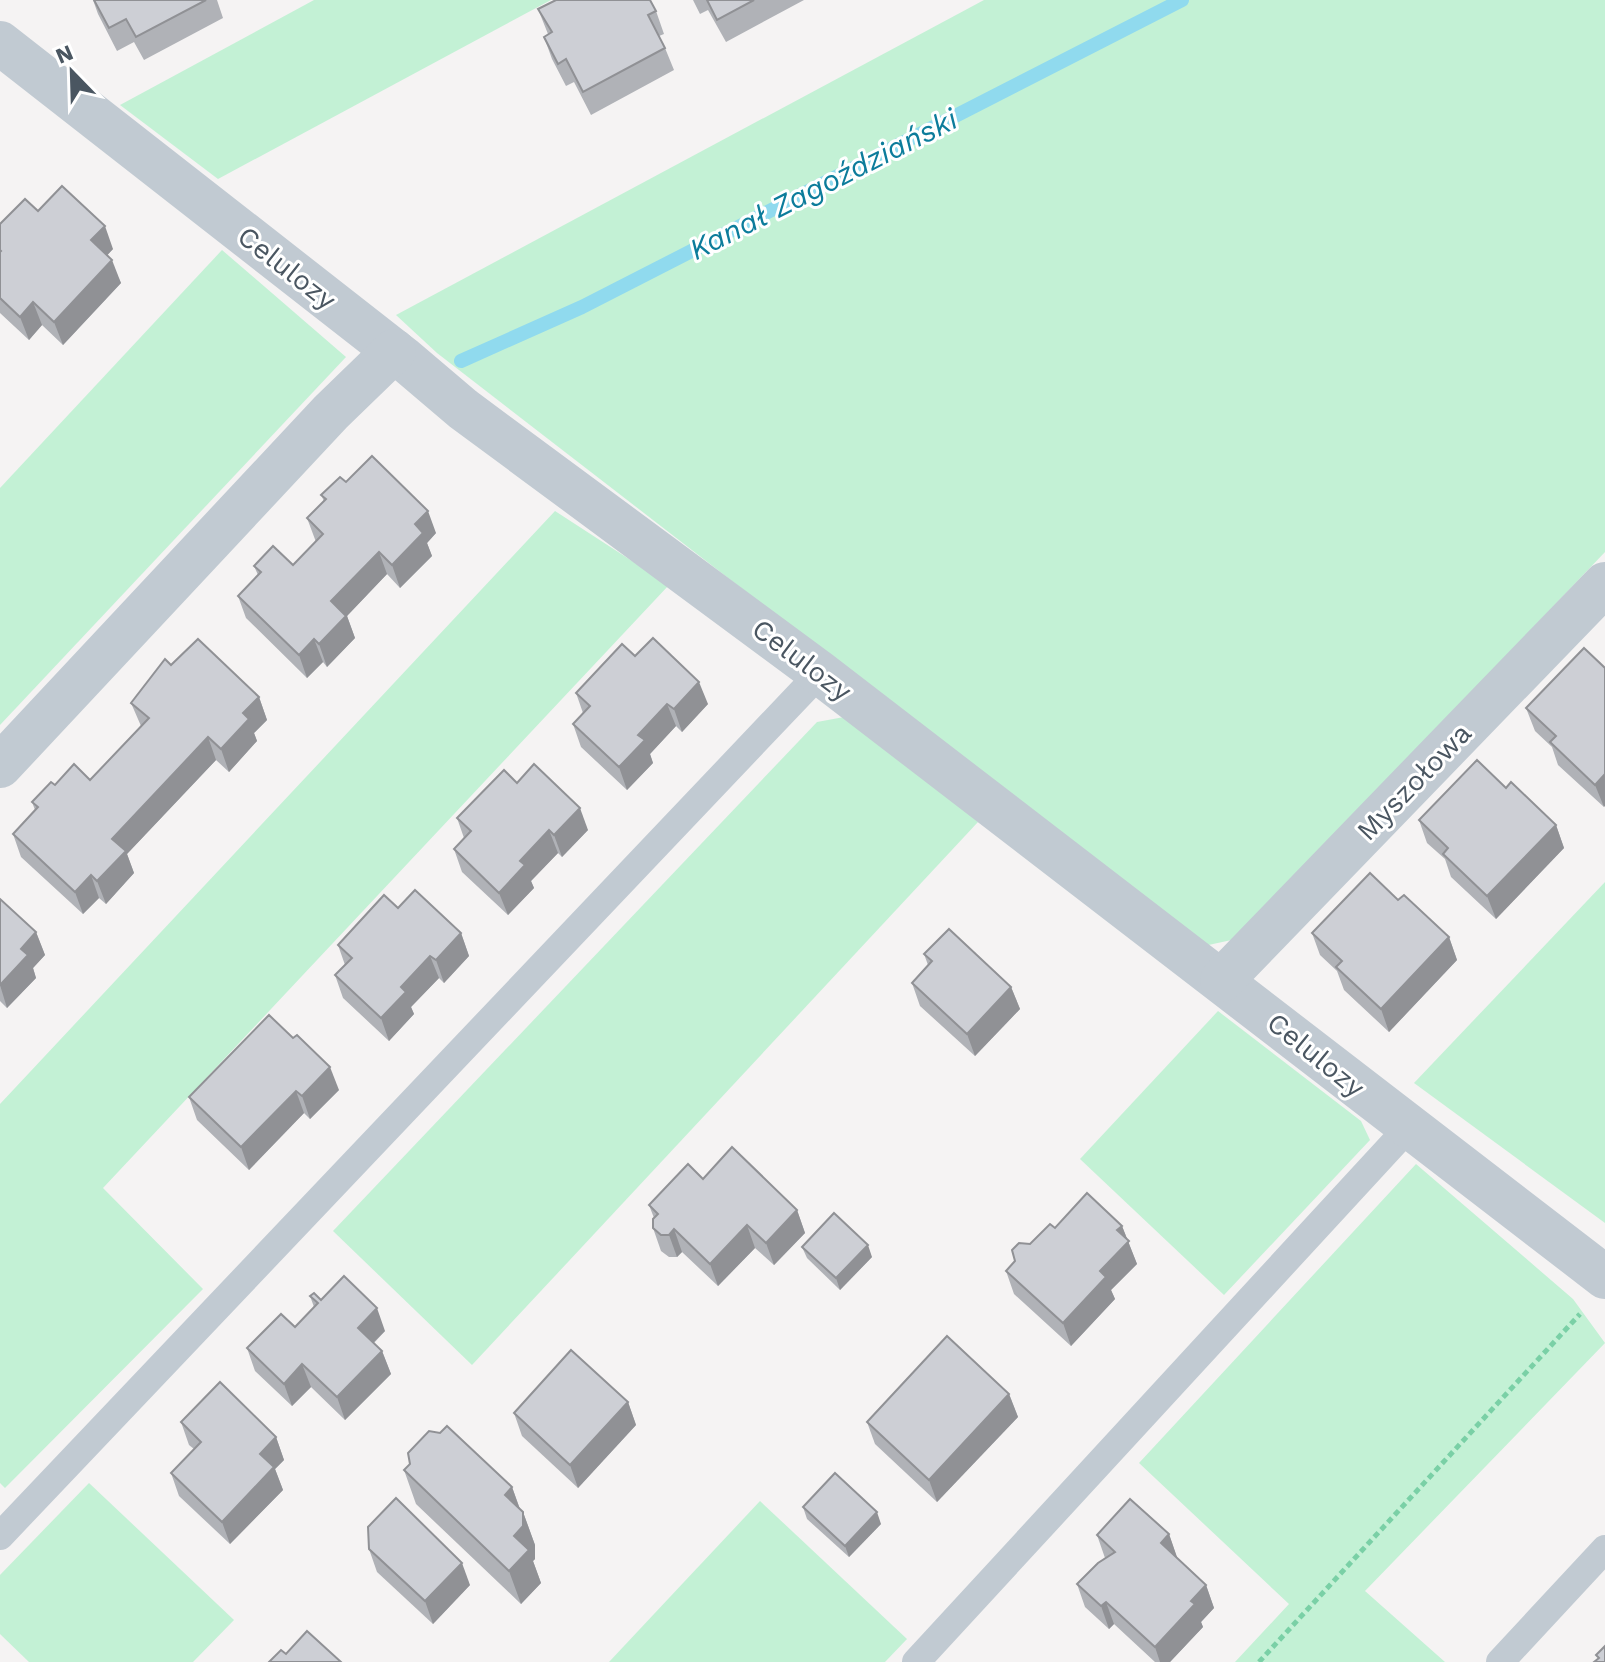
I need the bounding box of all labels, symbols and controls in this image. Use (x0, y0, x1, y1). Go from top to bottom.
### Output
north arrow (32, 32, 112, 112)
text: N (52, 39, 77, 69)
water label: Kanał Zagoździański (683, 101, 964, 267)
street label: Celulozy (231, 219, 343, 317)
street label: Celulozy (746, 612, 859, 708)
street label: Myszołowa (1350, 716, 1478, 847)
street label: Celulozy (1261, 1006, 1372, 1105)

